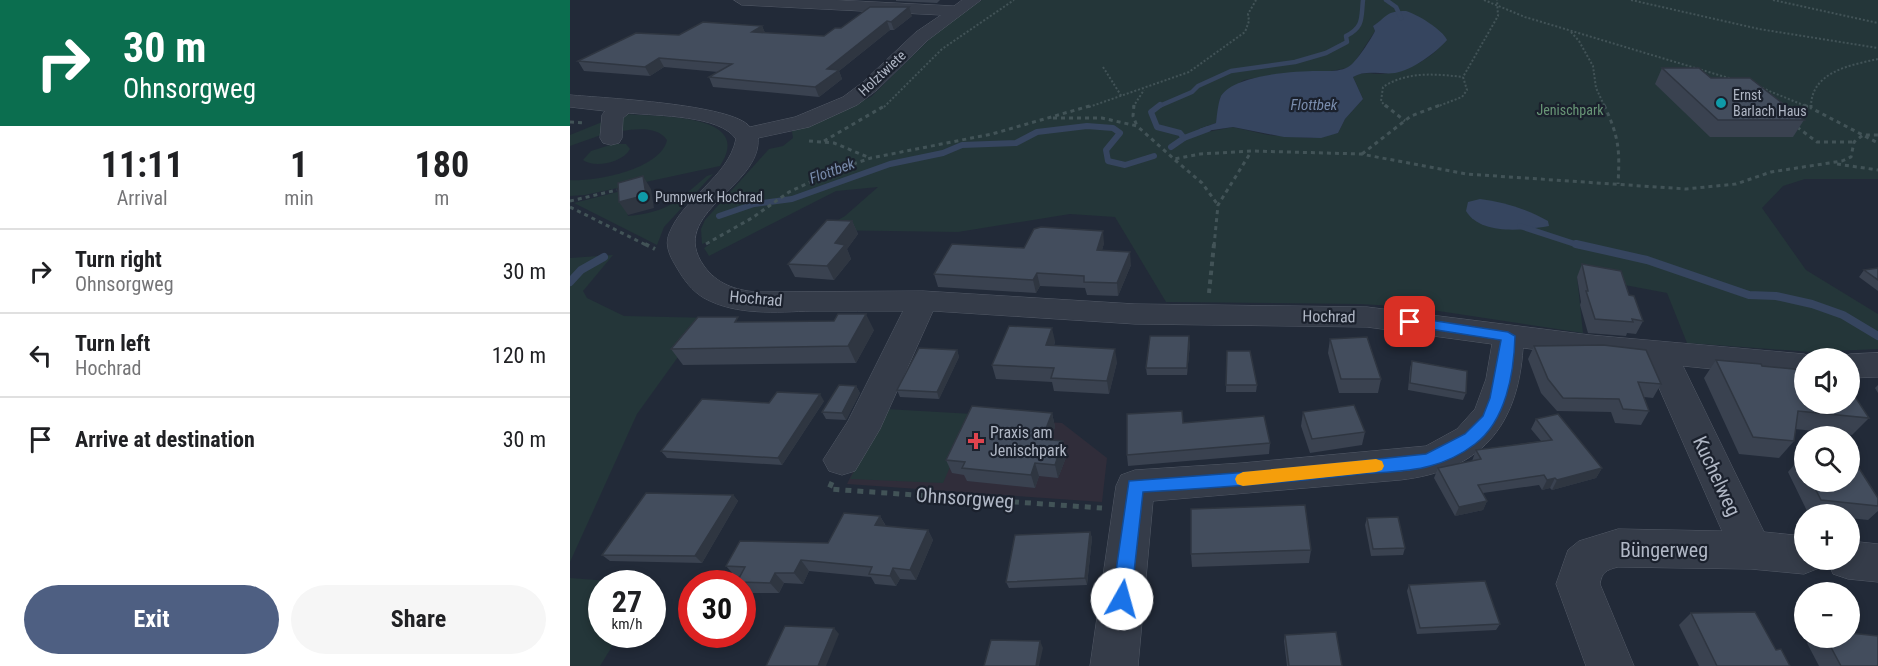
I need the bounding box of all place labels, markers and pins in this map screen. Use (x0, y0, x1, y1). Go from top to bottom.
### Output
place label: Ernst Barlach Haus (1733, 87, 1807, 119)
marker: Ernst Barlach Haus (1714, 96, 1728, 110)
place label: Pumpwerk Hochrad (655, 189, 763, 205)
marker: Pumpwerk Hochrad (636, 190, 650, 204)
pin (1384, 296, 1435, 347)
place label: Praxis am Jenischpark (990, 423, 1068, 460)
marker: Praxis am Jenischpark (967, 432, 985, 450)

